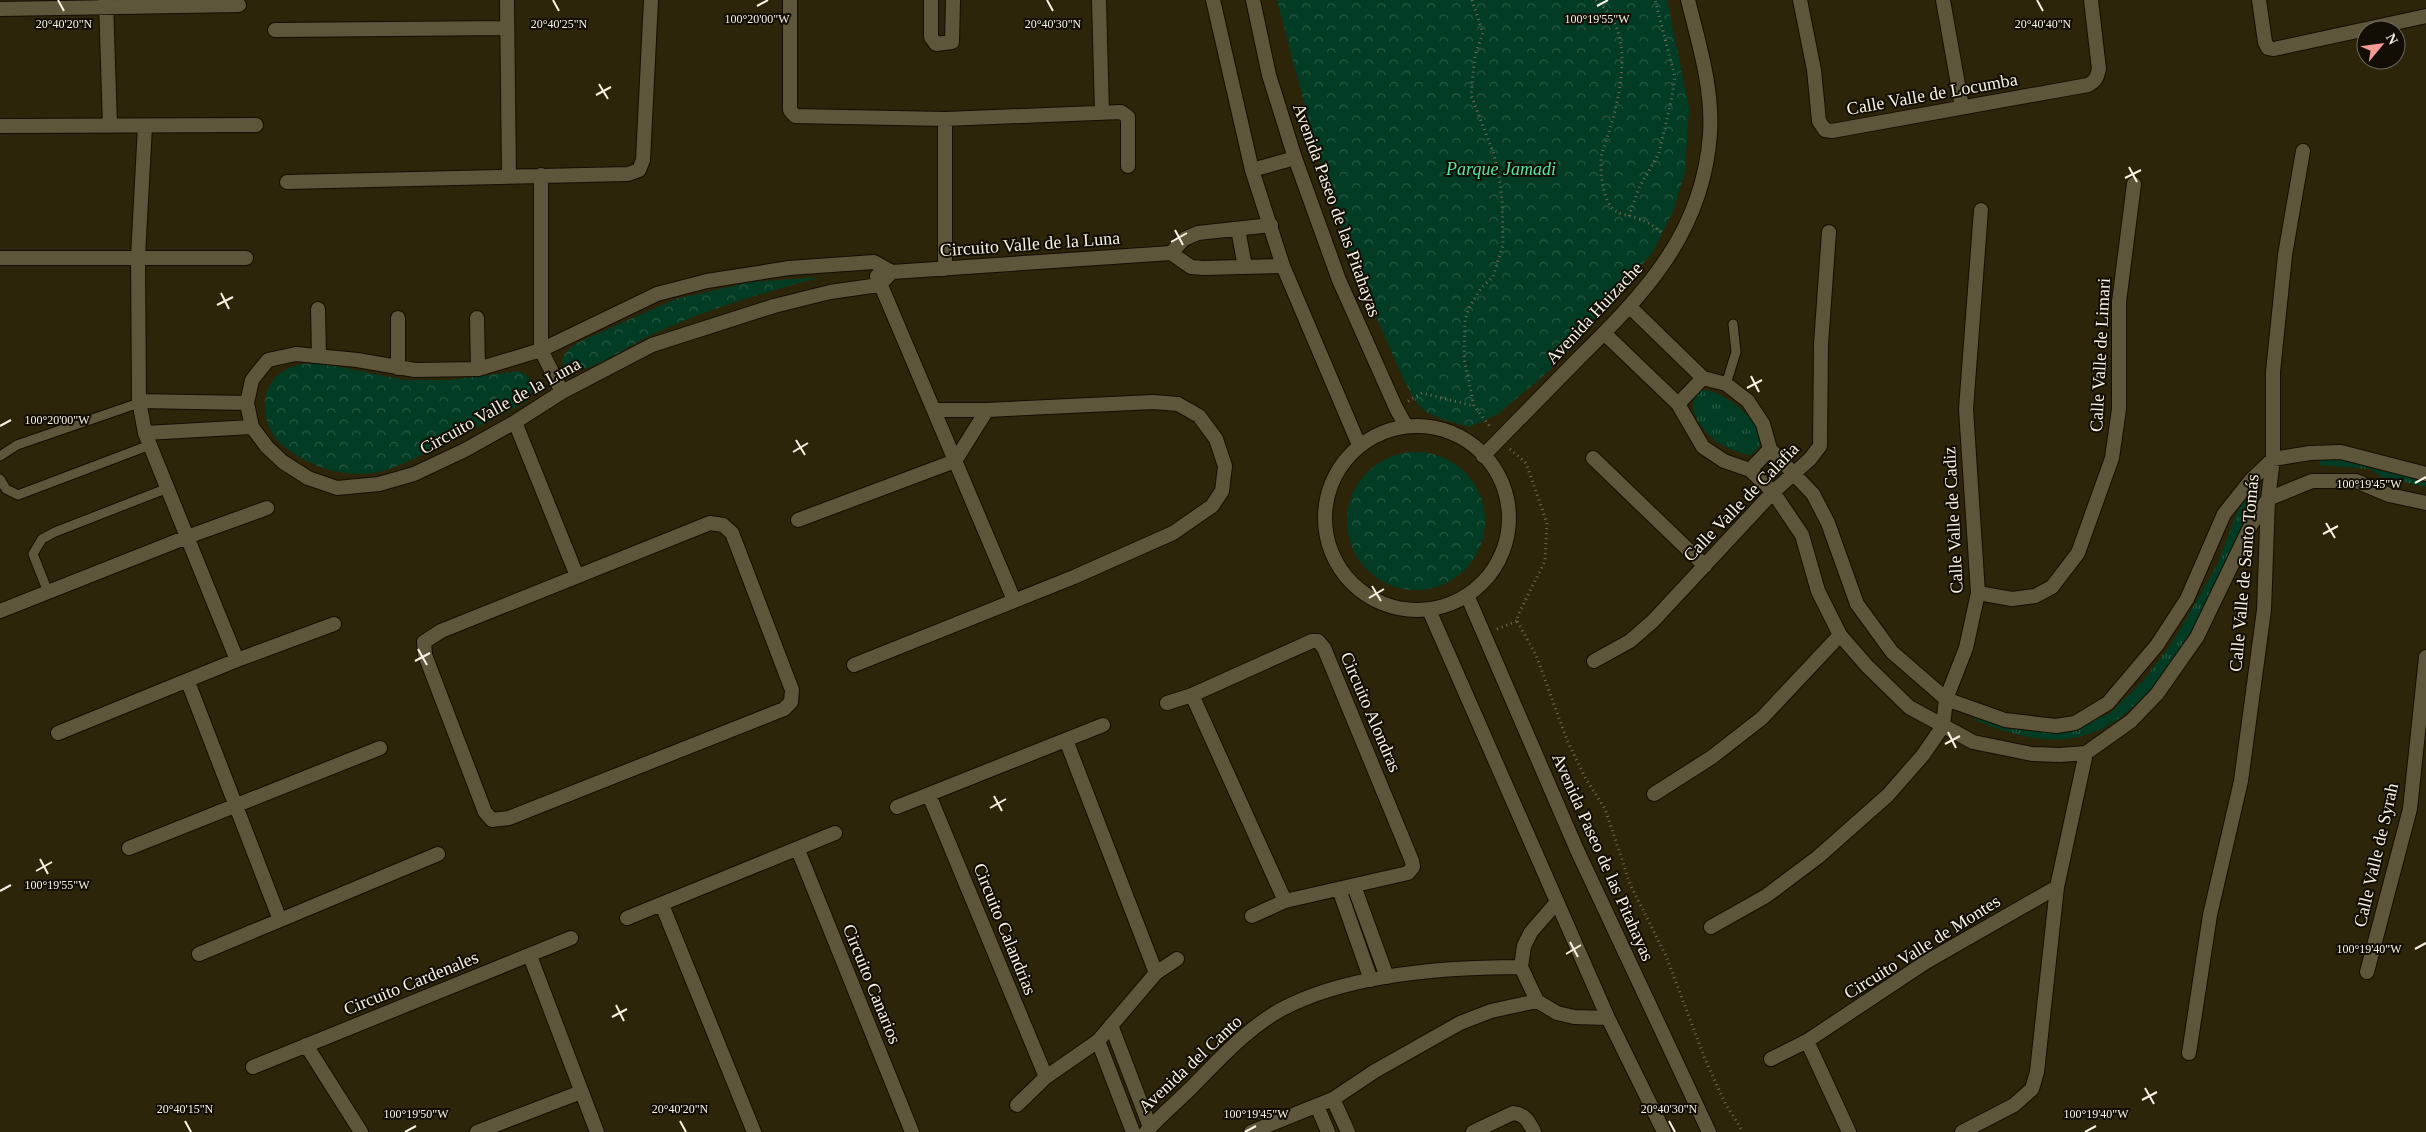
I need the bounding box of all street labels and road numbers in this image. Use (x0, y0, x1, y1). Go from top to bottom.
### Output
street label: Calle Valle de Locumba (1845, 69, 2019, 119)
street label: Avenida Paseo de las Pitahayas (1289, 101, 1385, 319)
street label: Circuito Valle de la Luna (939, 228, 1121, 260)
street label: Avenida Huizache (1542, 258, 1646, 368)
street label: Calle Valle de Limari (2086, 278, 2114, 432)
street label: Circuito Valle de la Luna (416, 353, 584, 459)
street label: Calle Valle de Calafia (1679, 439, 1803, 565)
street label: Calle Valle de Cadiz (1939, 446, 1967, 594)
street label: Calle Valle de Santo Tomás (2225, 473, 2263, 673)
street label: Circuito Alondras (1337, 649, 1405, 775)
street label: Avenida Paseo de las Pitahayas (1548, 750, 1658, 964)
street label: Calle Valle de Syrah (2350, 781, 2402, 929)
street label: Circuito Calandrias (969, 860, 1041, 998)
street label: Circuito Valle de Montes (1840, 891, 2004, 1003)
street label: Circuito Canarios (839, 921, 905, 1047)
street label: Circuito Cardenales (341, 947, 481, 1019)
street label: Avenida del Canto (1134, 1011, 1246, 1117)

